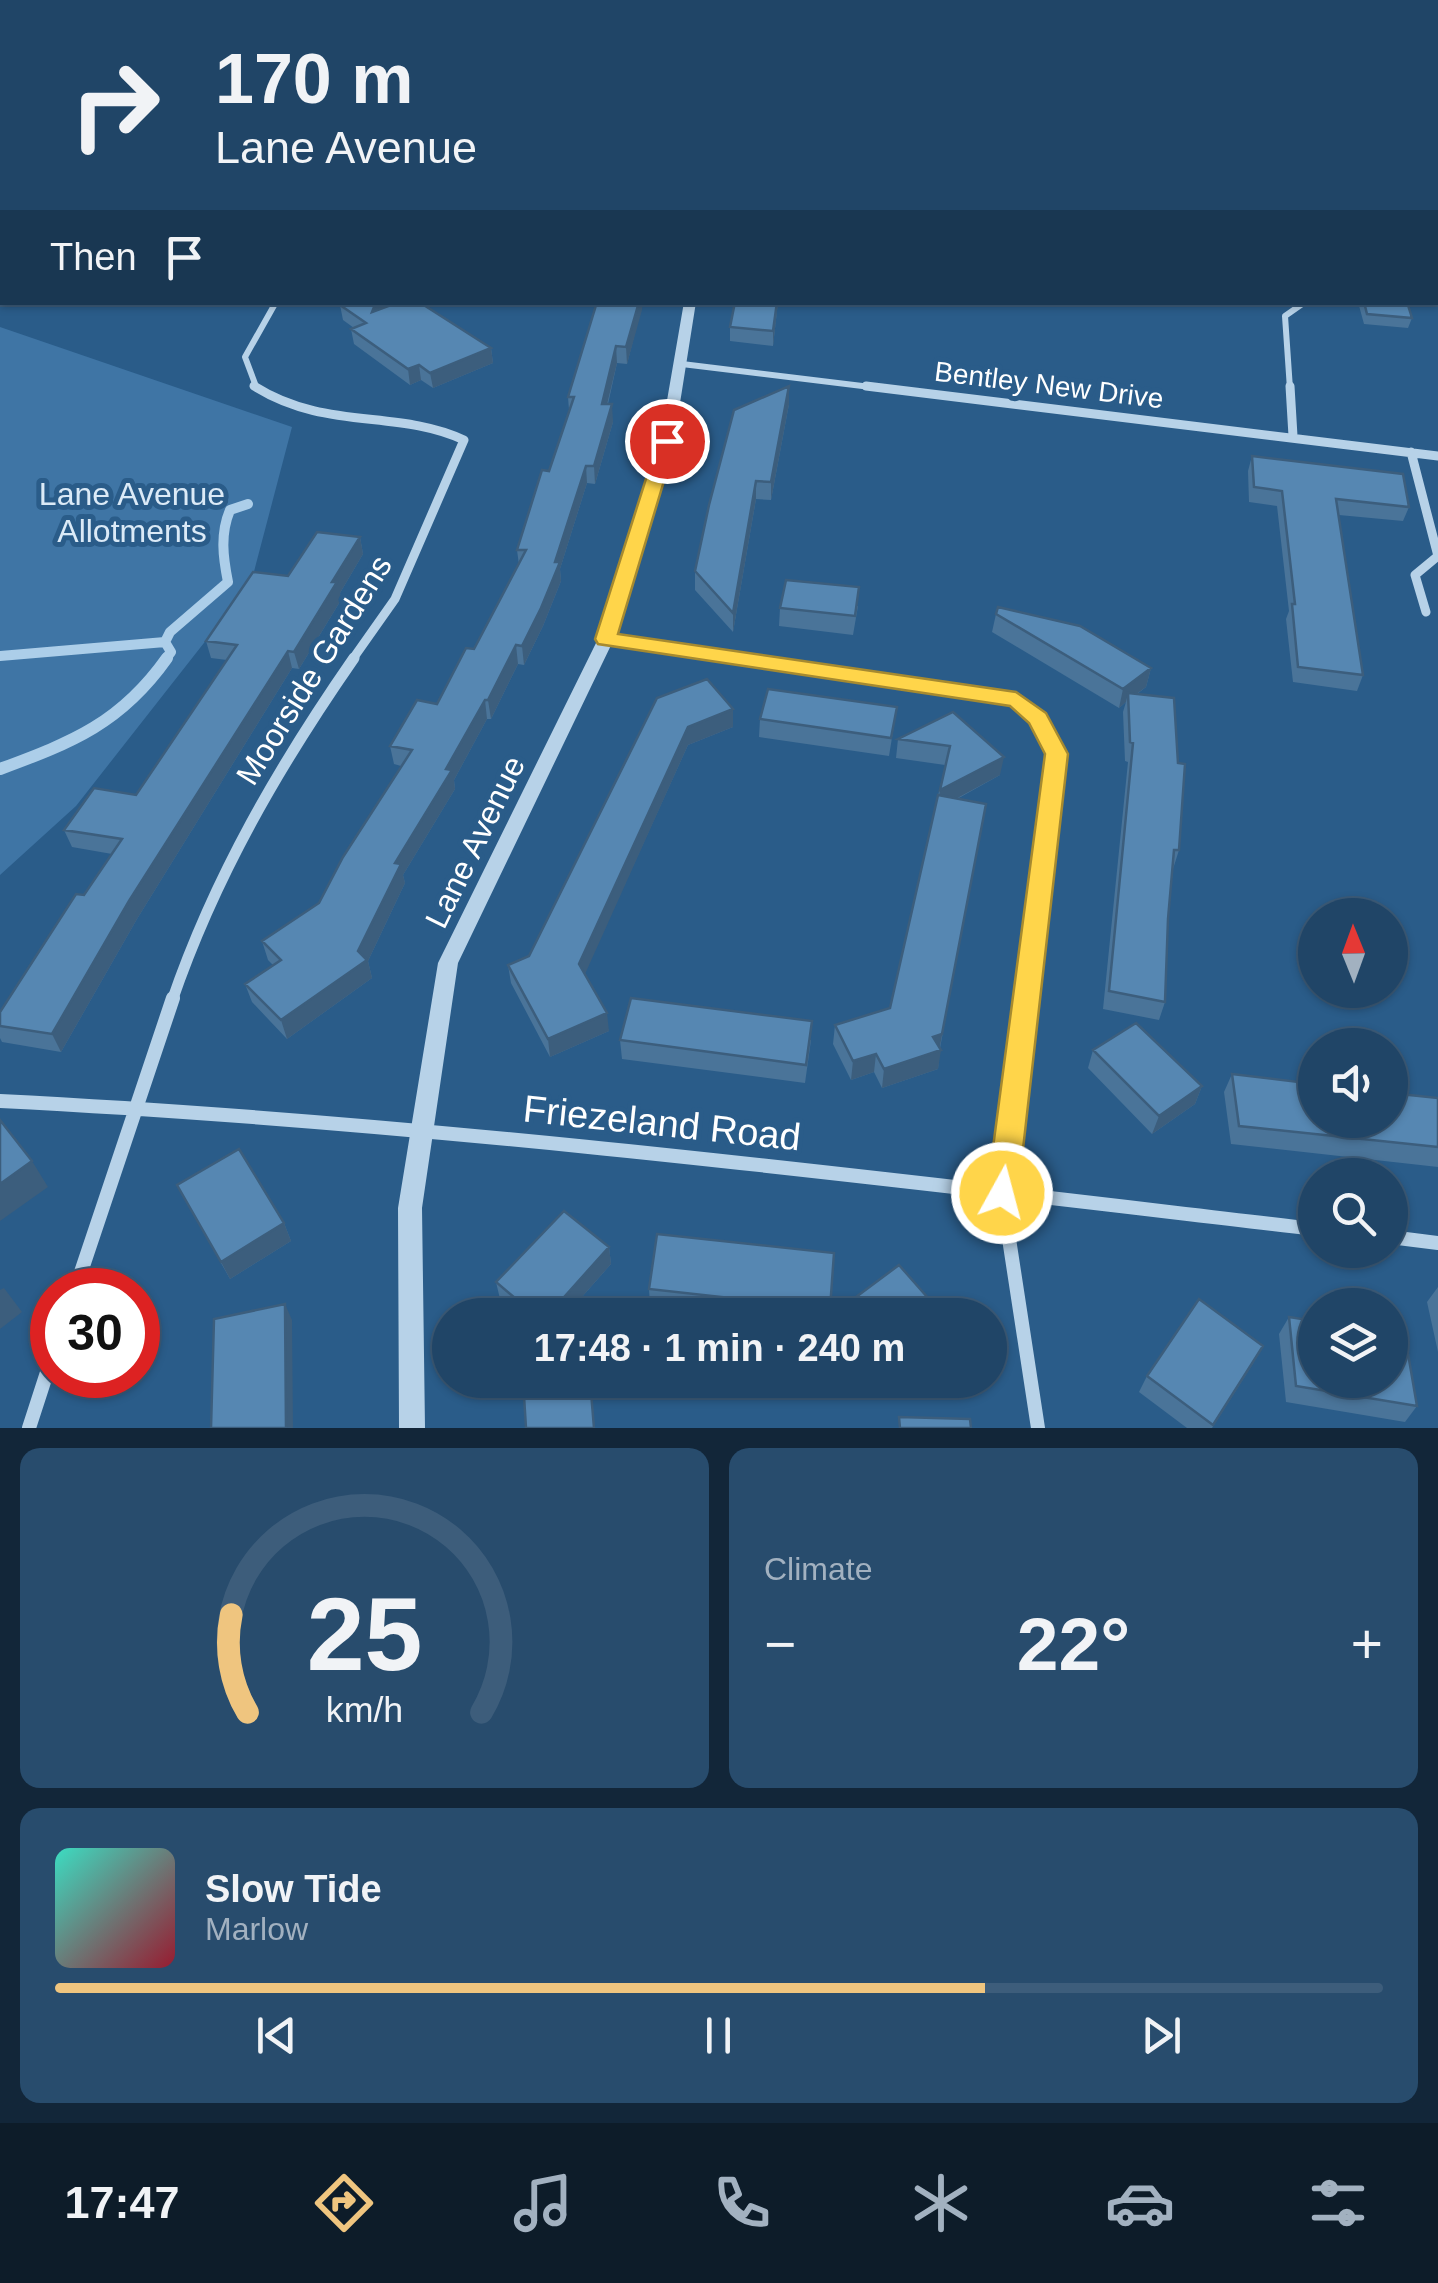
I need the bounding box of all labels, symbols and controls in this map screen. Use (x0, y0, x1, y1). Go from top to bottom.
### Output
icon: right (50, 40, 180, 170)
text: 170 m (215, 40, 413, 118)
text: Lane Avenue (215, 122, 477, 173)
icon: arrive (157, 230, 212, 285)
text: Then (50, 236, 137, 278)
street label: Bentley New Drive (933, 356, 1165, 414)
pin (625, 399, 710, 484)
icon: arrive (640, 414, 695, 469)
park label: Lane Avenue Allotments (39, 476, 225, 549)
street label: Moorside Gardens (229, 549, 399, 791)
street label: Lane Avenue (418, 750, 532, 934)
north arrow (1298, 898, 1408, 1008)
map controls (1298, 898, 1408, 1398)
button: sound (1298, 1028, 1408, 1138)
street label: Friezeland Road (521, 1088, 803, 1158)
position arrow (950, 1141, 1054, 1245)
button: search (1298, 1158, 1408, 1268)
speed limit sign: 30 (30, 1268, 160, 1398)
button: layers (1298, 1288, 1408, 1398)
text: 17:48 · 1 min · 240 m (534, 1327, 905, 1369)
text: Climate (764, 1551, 872, 1587)
text: 25 (307, 1576, 422, 1692)
text: 22° (1017, 1602, 1130, 1686)
text: − (764, 1613, 796, 1675)
text: + (1351, 1613, 1383, 1675)
text: km/h (326, 1690, 403, 1730)
text: Slow Tide (205, 1868, 382, 1910)
text: Marlow (205, 1911, 308, 1947)
icon: previous (249, 2008, 304, 2063)
icon: pause (691, 2008, 746, 2063)
icon: next (1134, 2008, 1189, 2063)
icon: directions (309, 2168, 379, 2238)
icon: music (508, 2168, 578, 2238)
icon: phone (707, 2168, 777, 2238)
icon: climate (906, 2168, 976, 2238)
icon: car (1105, 2168, 1175, 2238)
icon: filters (1303, 2168, 1373, 2238)
text: 17:47 (64, 2177, 180, 2228)

